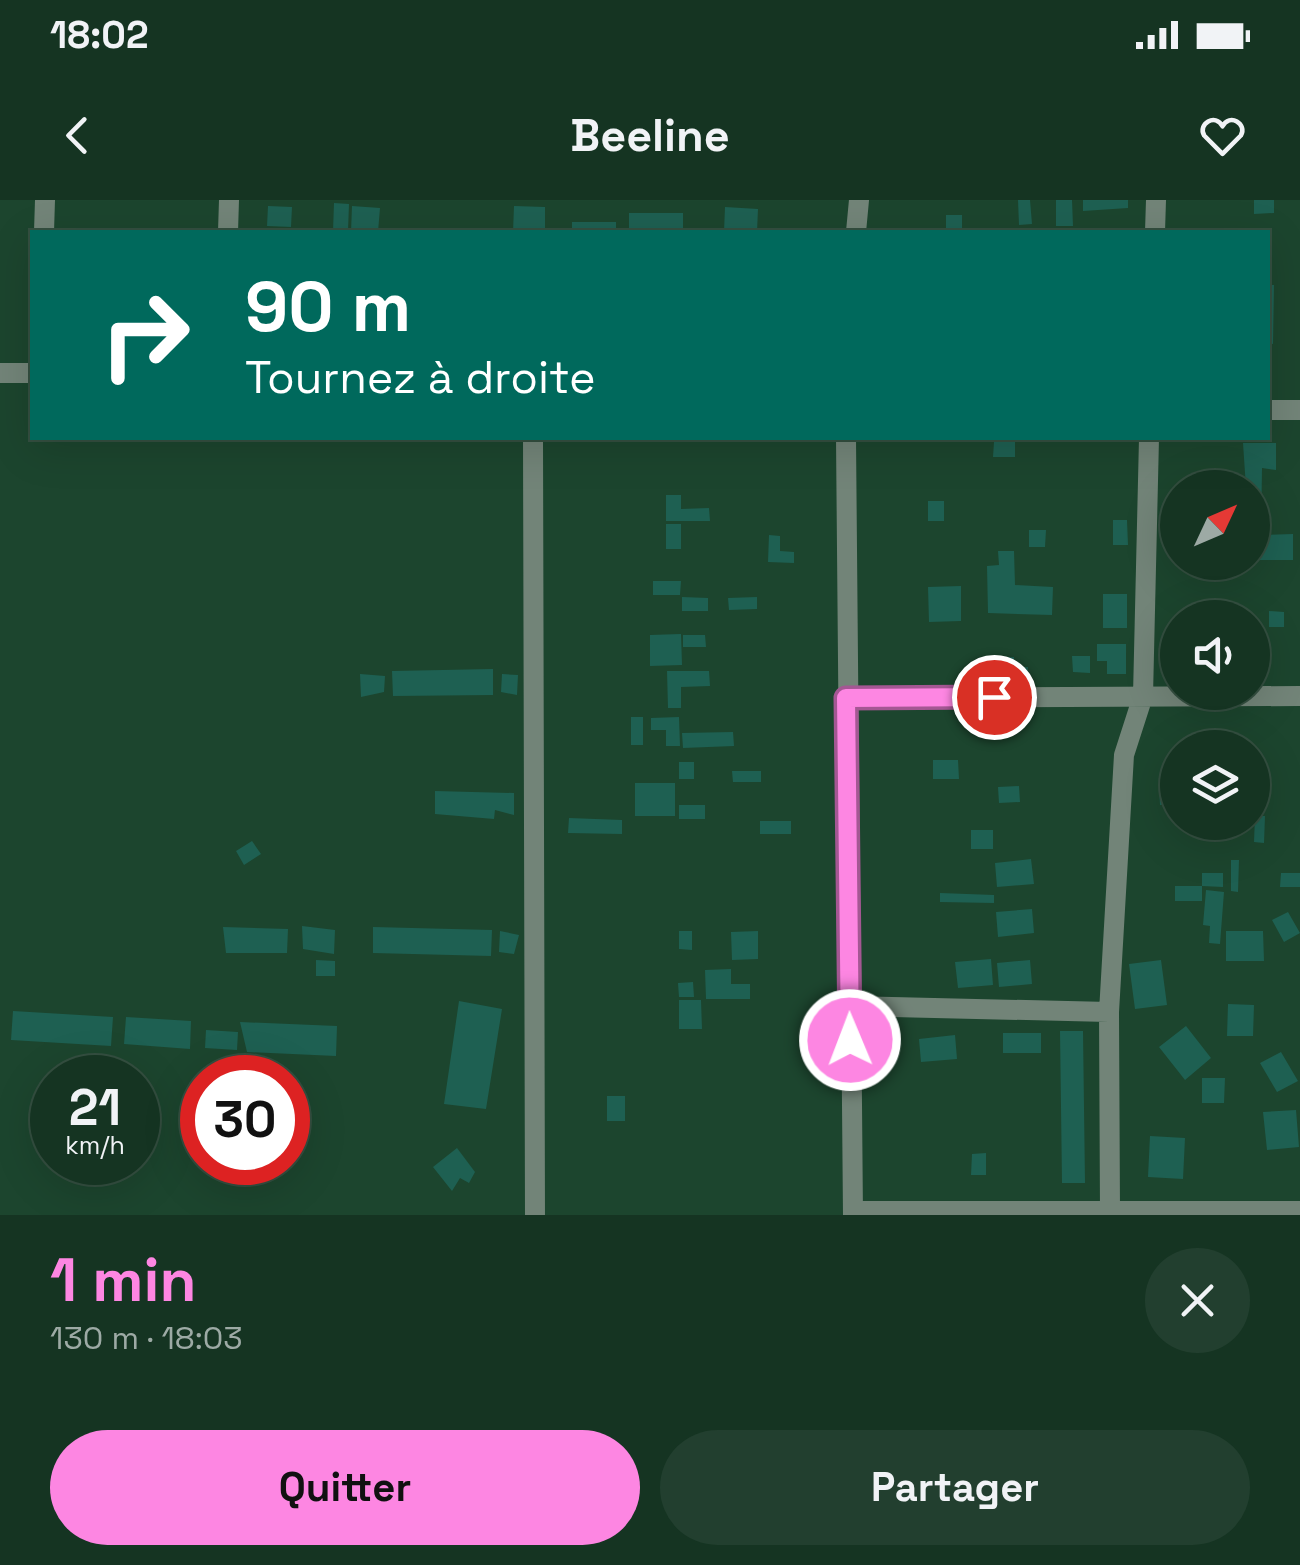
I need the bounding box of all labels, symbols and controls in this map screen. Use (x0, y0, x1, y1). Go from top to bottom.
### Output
text: 18:02 (50, 11, 149, 59)
text: Beeline (570, 107, 730, 164)
icon: back (50, 108, 105, 163)
icon: heart (1195, 108, 1250, 163)
text: 90 m (245, 262, 411, 351)
icon: right (80, 270, 210, 400)
text: Tournez à droite (245, 349, 596, 406)
north arrow (1160, 470, 1270, 580)
map controls (1160, 470, 1270, 840)
button: sound (1160, 600, 1270, 710)
pin (952, 655, 1037, 740)
icon: arrive (967, 670, 1022, 725)
button: layers (1160, 730, 1270, 840)
position arrow (798, 988, 902, 1092)
speed limit sign: 30 (180, 1055, 310, 1185)
text: 21 (69, 1076, 121, 1140)
text: km/h (65, 1129, 125, 1161)
text: 1 min (50, 1242, 197, 1319)
button: close (1145, 1248, 1250, 1353)
text: 130 m · 18:03 (50, 1318, 243, 1358)
button: Quitter (50, 1430, 640, 1545)
button: Partager (660, 1430, 1250, 1545)

